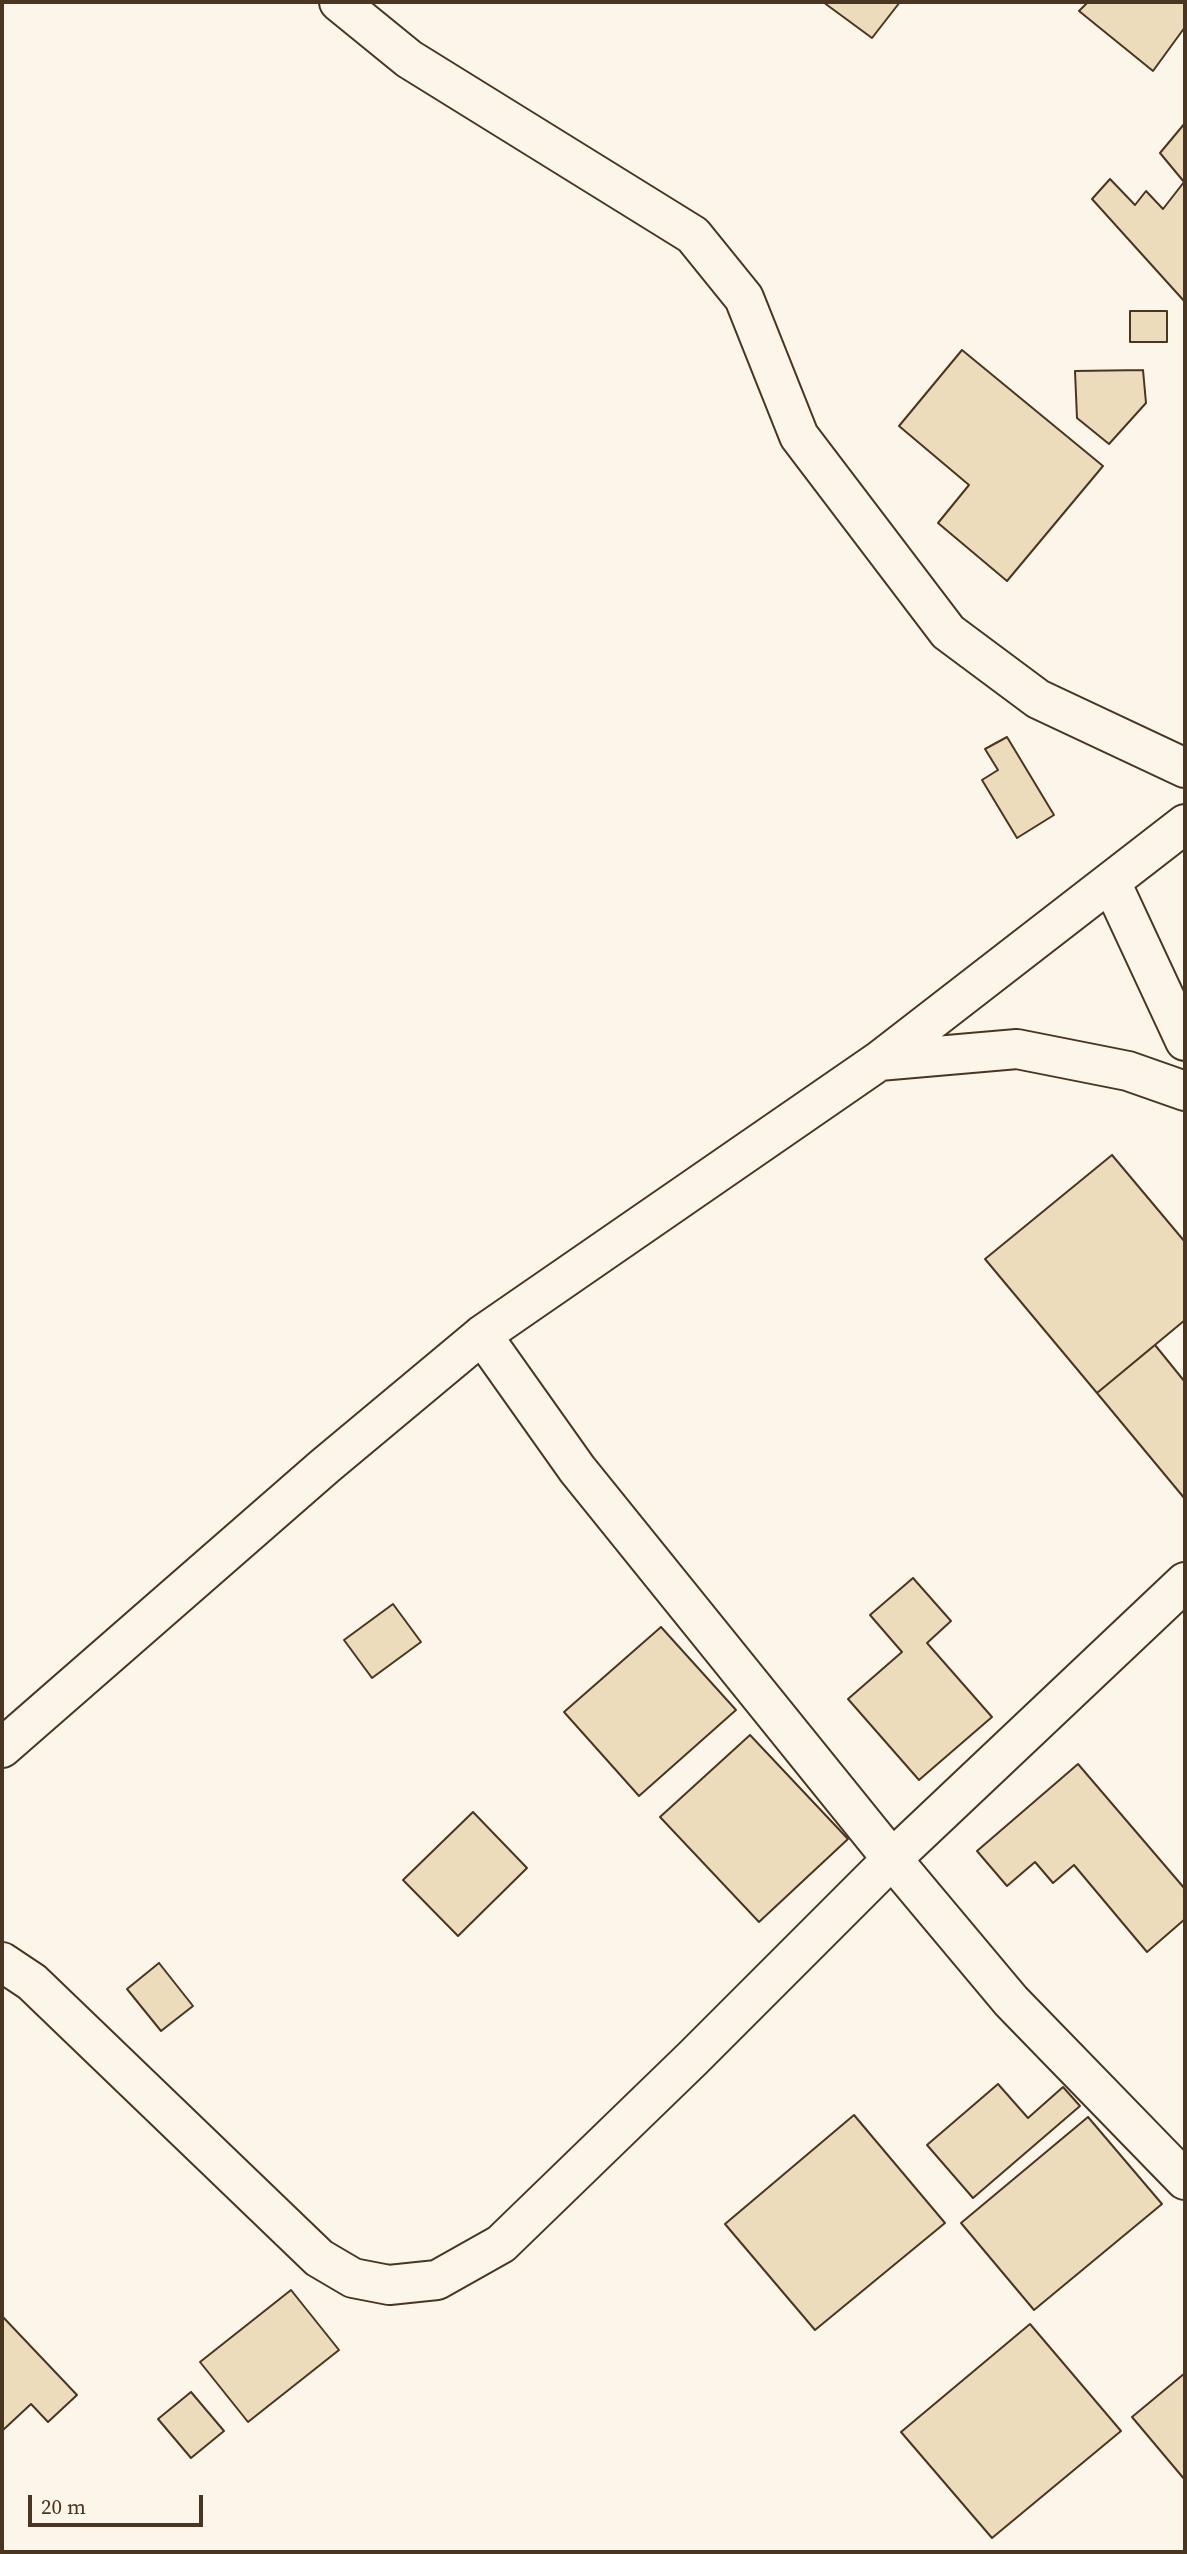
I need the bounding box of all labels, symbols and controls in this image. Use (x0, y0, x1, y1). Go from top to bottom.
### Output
scale bar (32, 2480, 206, 2524)
text: 20 m (41, 2492, 86, 2521)

